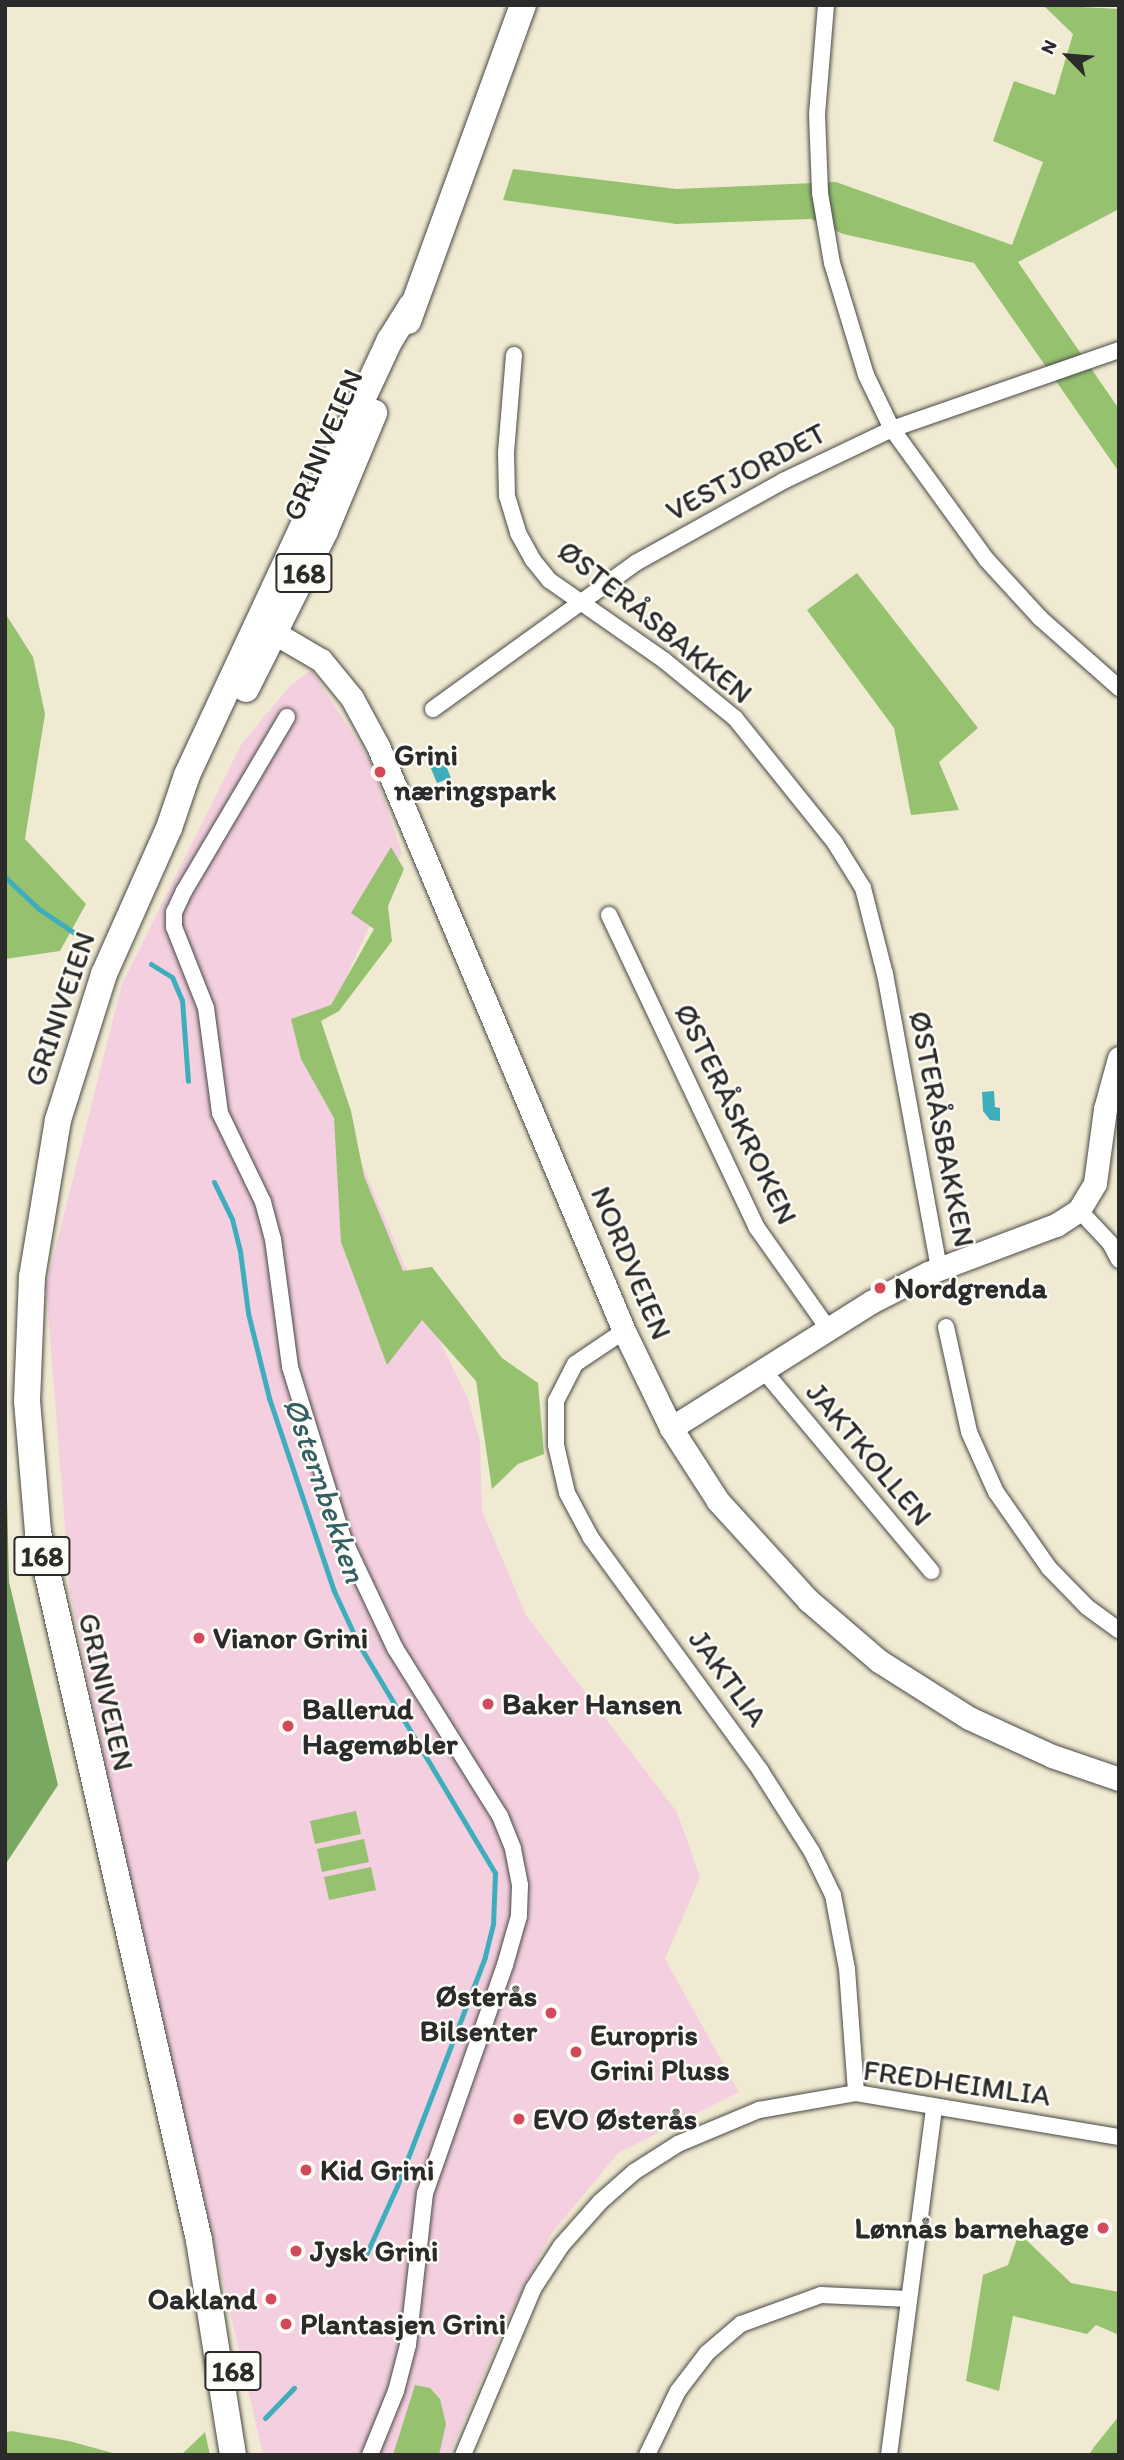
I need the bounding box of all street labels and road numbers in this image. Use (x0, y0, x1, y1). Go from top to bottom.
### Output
street label: GRINIVEIEN (275, 364, 371, 526)
street label: VESTJORDET (660, 415, 832, 529)
street label: ØSTERÅSBAKKEN (550, 533, 760, 711)
road number: 168 (274, 548, 334, 598)
street label: GRINIVEIEN (17, 927, 103, 1091)
street label: ØSTERÅSKROKEN (667, 998, 805, 1230)
street label: ØSTERÅSBAKKEN (901, 1008, 983, 1250)
street label: NORDVEIEN (583, 1181, 679, 1345)
street label: JAKTKOLLEN (798, 1375, 940, 1533)
road number: 168 (12, 1532, 72, 1580)
street label: GRINIVEIEN (70, 1609, 142, 1775)
street label: JAKTLIA (681, 1622, 775, 1734)
street label: FREDHEIMLIA (861, 2052, 1053, 2114)
road number: 168 (203, 2346, 263, 2396)

